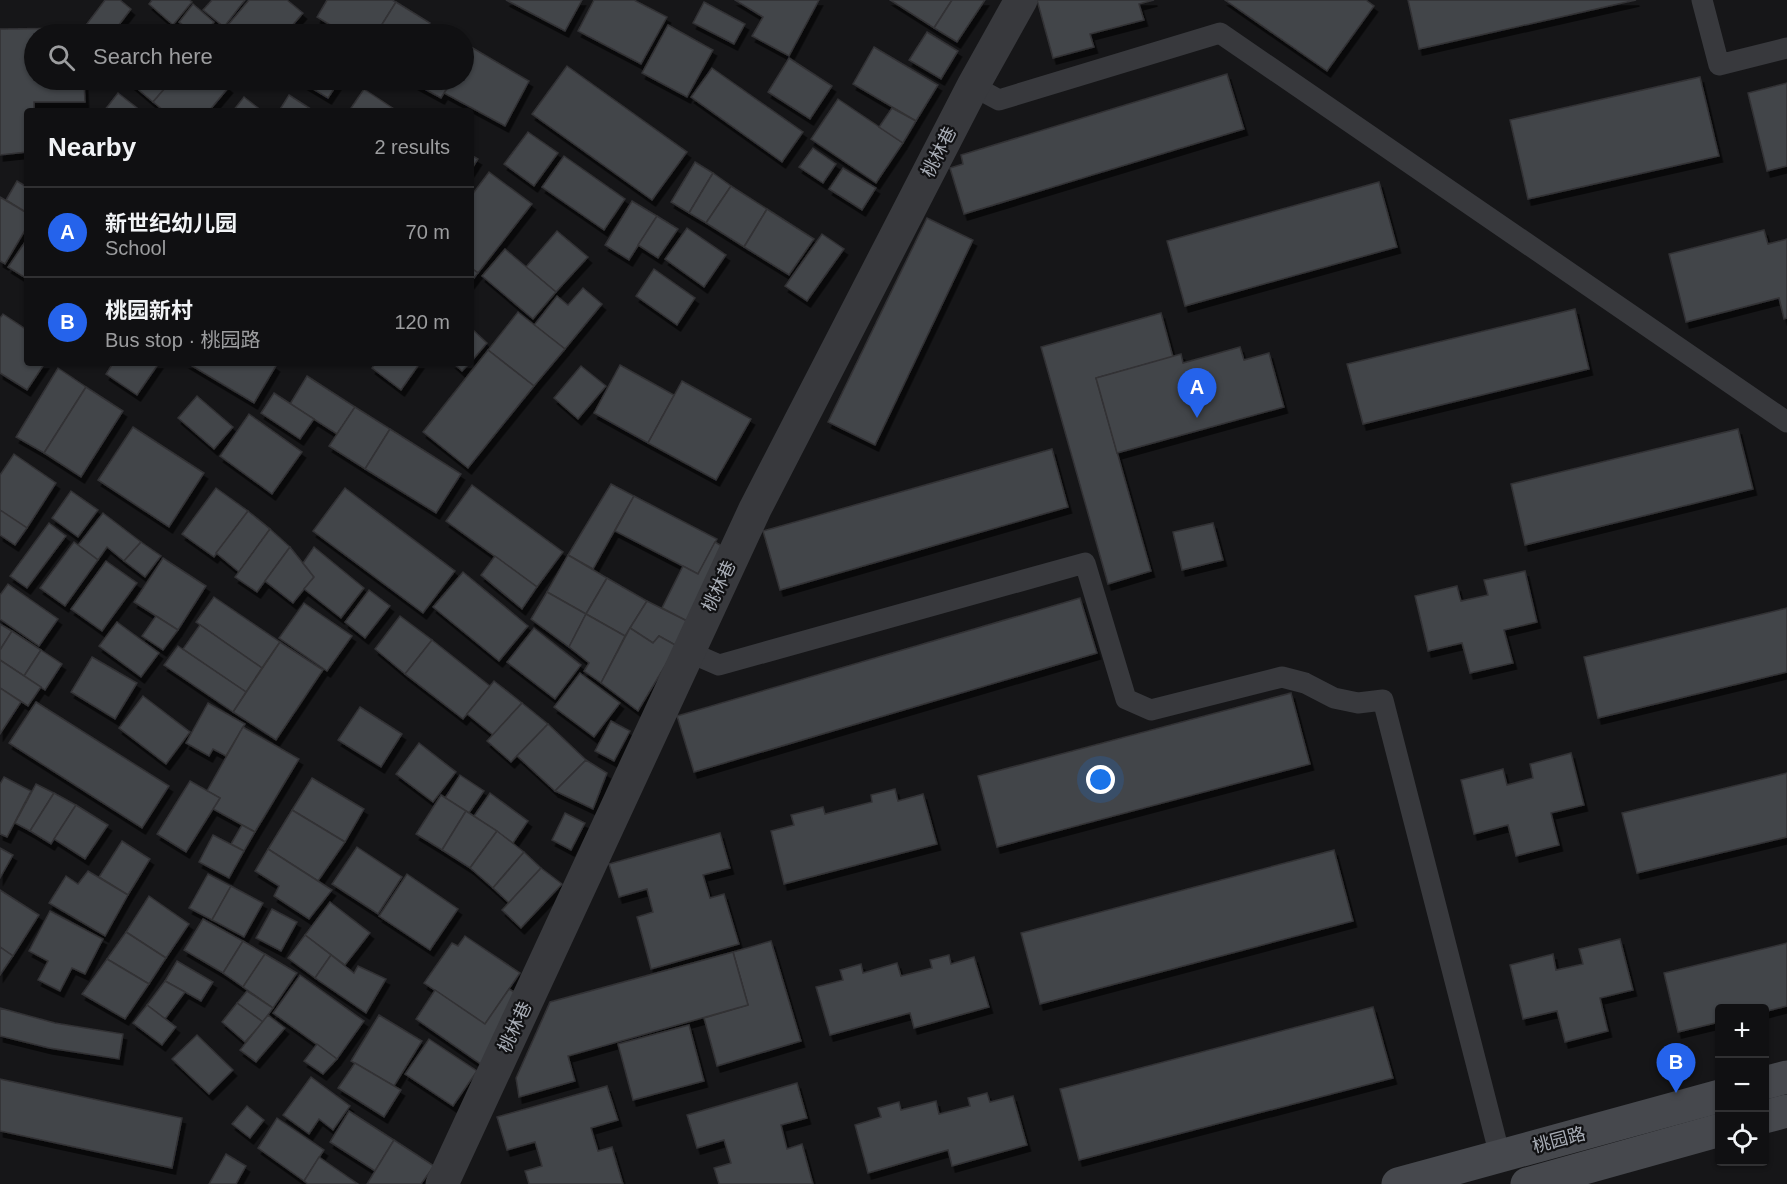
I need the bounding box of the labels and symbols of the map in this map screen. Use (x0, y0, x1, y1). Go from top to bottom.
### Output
street label: 桃林巷 (918, 123, 960, 181)
pin: A (1178, 368, 1216, 418)
street label: 桃林巷 (699, 557, 739, 615)
your location (1086, 765, 1115, 794)
street label: 桃林巷 (495, 998, 535, 1056)
pin: B (1656, 1044, 1696, 1093)
street label: 桃园路 (1530, 1123, 1588, 1157)

